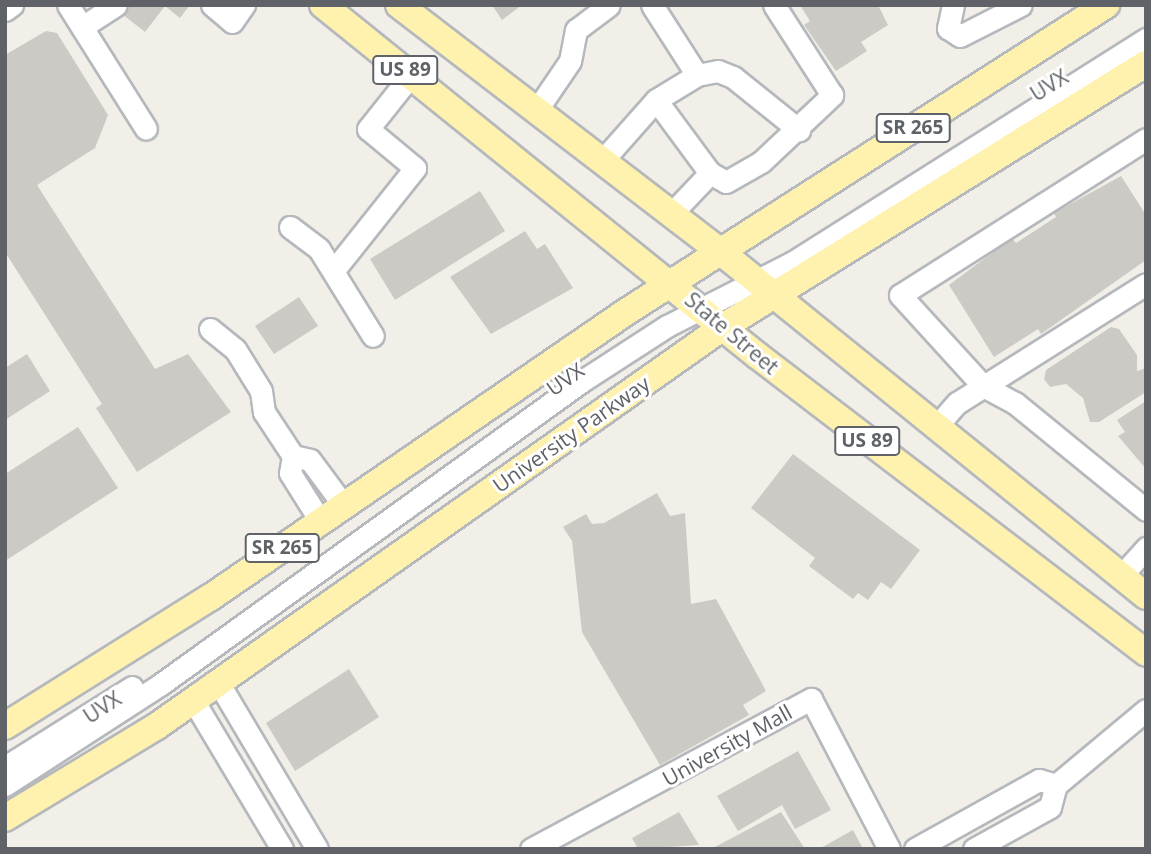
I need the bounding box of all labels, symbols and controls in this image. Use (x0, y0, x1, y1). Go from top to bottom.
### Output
road number: US 89 (372, 54, 438, 86)
street label: UVX (1025, 64, 1073, 106)
road number: SR 265 (874, 112, 951, 144)
street label: State Street (680, 287, 784, 379)
street label: UVX (541, 357, 589, 401)
street label: University Parkway (488, 370, 654, 498)
road number: US 89 (834, 426, 900, 456)
road number: SR 265 (244, 533, 320, 564)
street label: UVX (78, 686, 126, 728)
street label: University Mall (658, 699, 796, 791)

